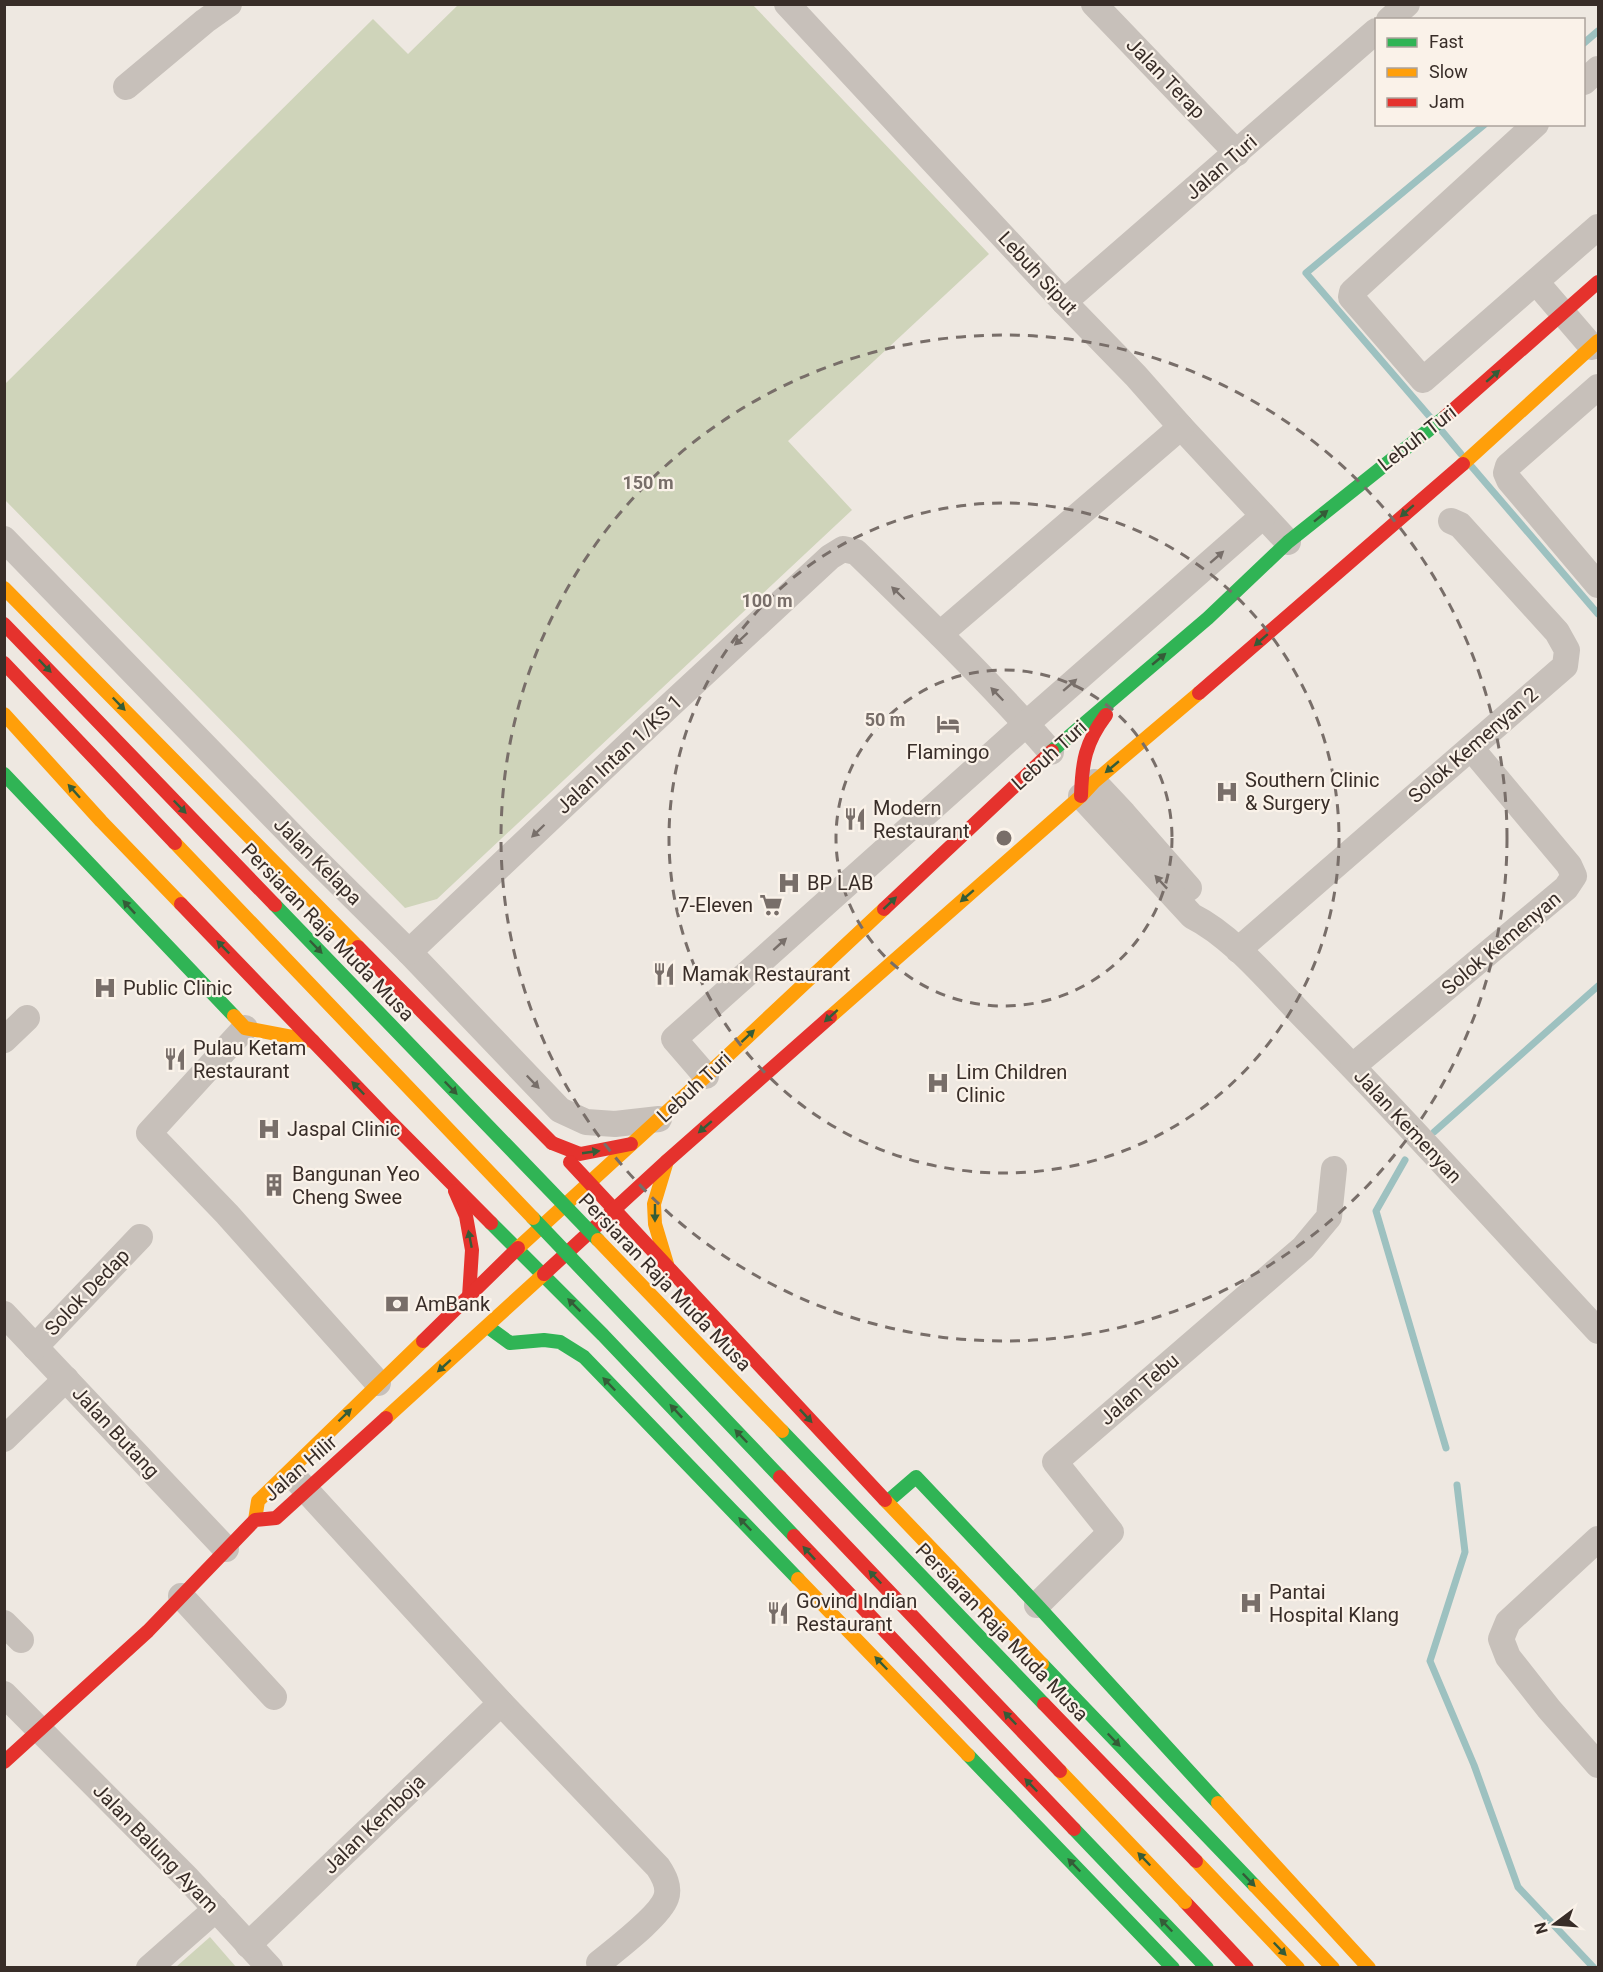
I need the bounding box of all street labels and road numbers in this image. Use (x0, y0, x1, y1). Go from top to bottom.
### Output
street label: Jalan Terap (1121, 32, 1211, 124)
street label: Jalan Turi (1180, 129, 1262, 205)
street label: Lebuh Siput (993, 226, 1083, 320)
street label: Lebuh Turi (1373, 400, 1461, 476)
street label: Solok Kemenyan 2 (1403, 682, 1543, 808)
street label: Jalan Intan 1/KS 1 (551, 689, 687, 819)
street label: Lebuh Turi (1006, 715, 1092, 795)
street label: Jalan Kelapa (269, 812, 367, 910)
street label: Persiaran Raja Muda Musa (237, 838, 419, 1026)
street label: Solok Kemenyan (1437, 886, 1565, 1000)
street label: Lebuh Turi (652, 1047, 736, 1127)
street label: Jalan Kemenyan (1349, 1064, 1467, 1188)
street label: Persiaran Raja Muda Musa (574, 1188, 756, 1376)
street label: Solok Dedap (40, 1243, 134, 1341)
street label: Jalan Tebu (1094, 1348, 1184, 1430)
street label: Jalan Butang (67, 1381, 165, 1483)
street label: Jalan Hilir (258, 1430, 342, 1506)
street label: Persiaran Raja Muda Musa (911, 1538, 1093, 1726)
street label: Jalan Kemboja (318, 1769, 430, 1879)
street label: Jalan Balung Ayam (88, 1778, 224, 1918)

